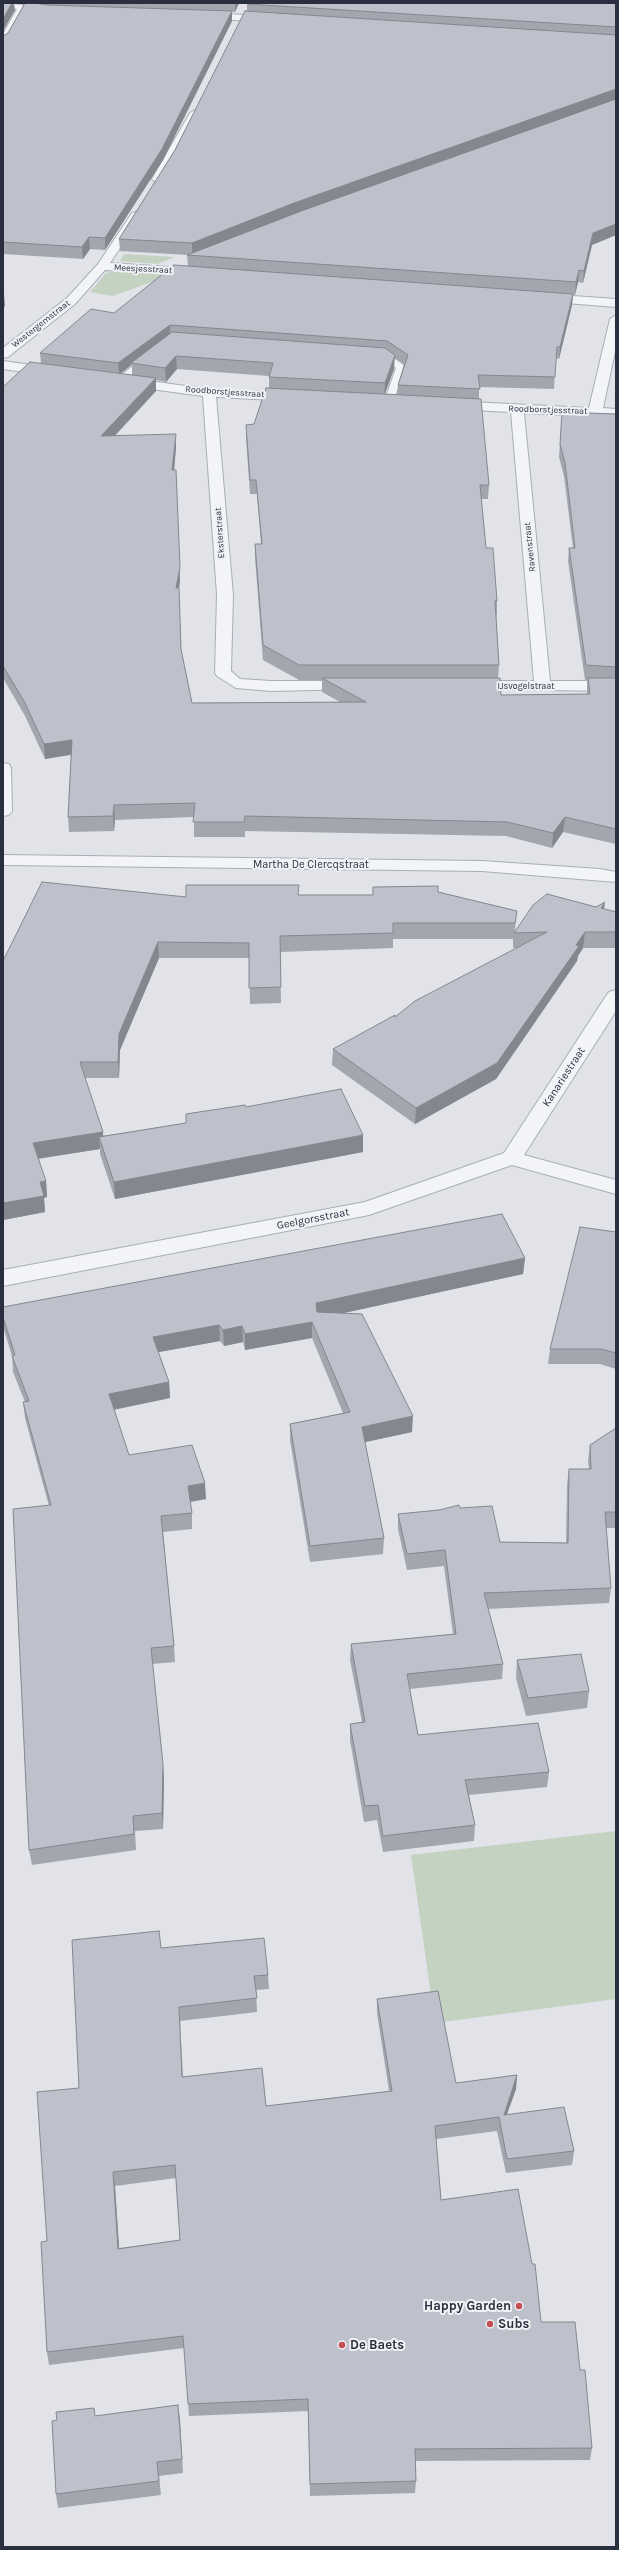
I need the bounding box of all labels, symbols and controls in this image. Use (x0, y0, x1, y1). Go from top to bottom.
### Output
street label: Meesjesstraat (114, 262, 172, 276)
street label: Westergemstraat (10, 298, 72, 350)
street label: Roodborstjesstraat (185, 384, 265, 400)
street label: Roodborstjesstraat (508, 403, 588, 417)
street label: Eksterstraat (213, 507, 227, 559)
street label: Ravenstraat (522, 522, 538, 572)
street label: IJsvogelstraat (497, 681, 555, 691)
street label: Martha De Clercqstraat (253, 858, 369, 872)
street label: Kanariestraat (540, 1045, 588, 1109)
street label: Geelgorsstraat (276, 1206, 350, 1232)
place label: Happy Garden (424, 2298, 511, 2314)
marker: Happy Garden (514, 2301, 524, 2311)
place label: Subs (498, 2316, 529, 2332)
marker: Subs (485, 2319, 495, 2329)
place label: De Baets (350, 2337, 404, 2353)
marker: De Baets (337, 2340, 347, 2350)

